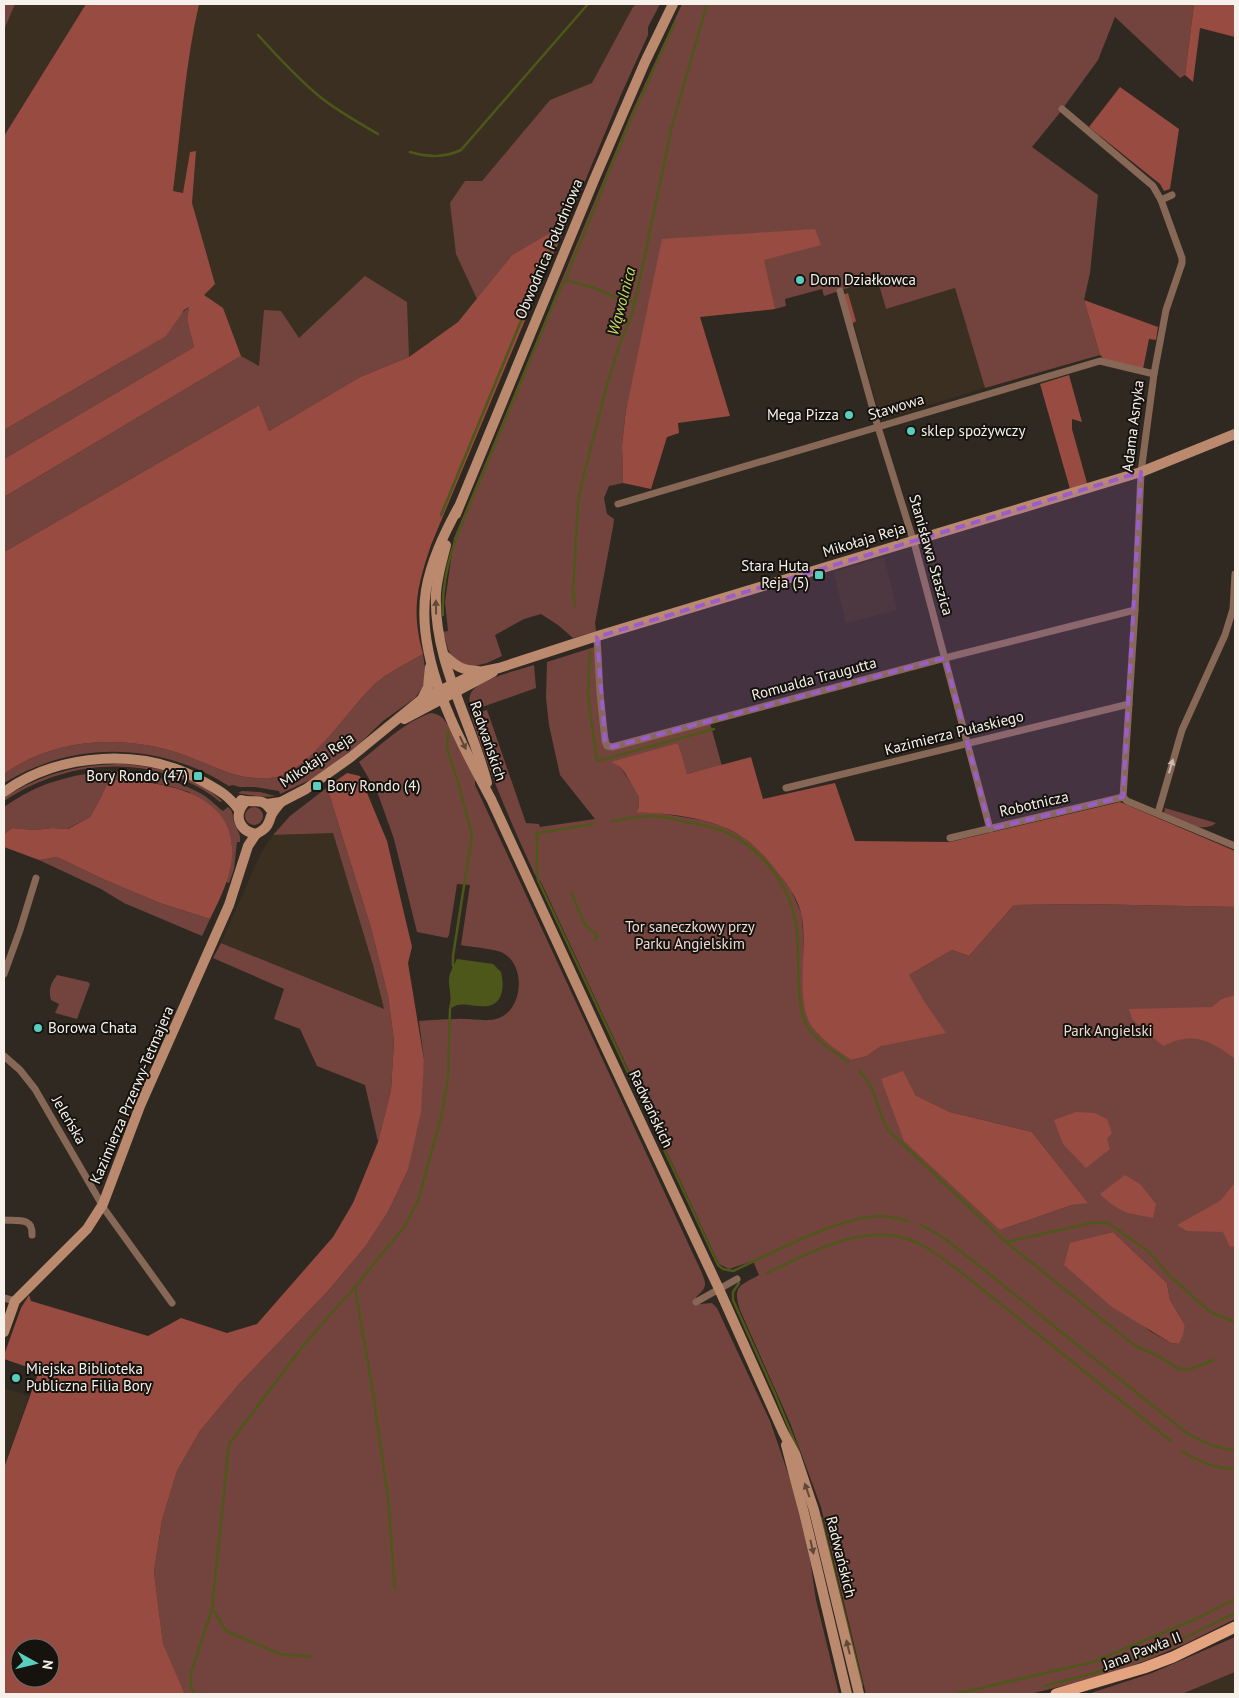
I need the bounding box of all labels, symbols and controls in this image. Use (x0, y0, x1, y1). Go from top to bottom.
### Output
street label: Obwodnica Południowa (510, 176, 587, 322)
water label: Wąwolnica (602, 265, 640, 337)
place label: Dom Działkowca (810, 270, 916, 289)
marker: Dom Działkowca (794, 274, 806, 286)
street label: Adama Asnyka (1117, 379, 1148, 473)
street label: Stawowa (865, 389, 926, 424)
place label: Mega Pizza (767, 405, 839, 424)
marker: Mega Pizza (843, 409, 855, 421)
place label: sklep spożywczy (921, 421, 1025, 440)
marker: sklep spożywczy (905, 425, 917, 437)
street label: Stanisława Staszica (905, 492, 958, 618)
street label: Mikołaja Reja (820, 518, 908, 561)
place label: Stara Huta Reja (5) (741, 556, 809, 592)
marker: Stara Huta Reja (5) (813, 569, 825, 581)
one-way arrow (432, 599, 440, 615)
street label: Romualda Traugutta (749, 653, 878, 704)
street label: Radwańskich (466, 698, 511, 783)
street label: Kazimierza Pułaskiego (882, 706, 1025, 759)
street label: Mikołaja Reja (276, 728, 357, 791)
one-way arrow (459, 736, 467, 750)
one-way arrow (1168, 758, 1176, 773)
place label: Bory Rondo (47) (86, 766, 188, 785)
marker: Bory Rondo (47) (192, 770, 204, 782)
place label: Bory Rondo (4) (327, 776, 421, 795)
marker: Bory Rondo (4) (311, 780, 323, 792)
street label: Robotnicza (997, 786, 1070, 821)
park label: Tor saneczkowy przy Parku Angielskim (625, 917, 755, 953)
street label: Kazimierza Przerwy-Tetmajera (85, 1003, 178, 1187)
place label: Borowa Chata (48, 1018, 137, 1037)
park label: Park Angielski (1063, 1021, 1153, 1040)
marker: Borowa Chata (32, 1022, 44, 1034)
street label: Radwańskich (625, 1067, 678, 1151)
street label: Jeleńska (47, 1091, 91, 1148)
place label: Miejska Biblioteka Publiczna Filia Bory (26, 1359, 152, 1395)
marker: Miejska Biblioteka Publiczna Filia Bory (10, 1372, 22, 1384)
one-way arrow (803, 1482, 810, 1497)
street label: Radwańskich (822, 1514, 861, 1600)
one-way arrow (808, 1539, 816, 1554)
street label: Jana Pawła II (1099, 1627, 1184, 1675)
north arrow (10, 1638, 60, 1688)
one-way arrow (844, 1639, 852, 1654)
text: N (38, 1659, 57, 1671)

